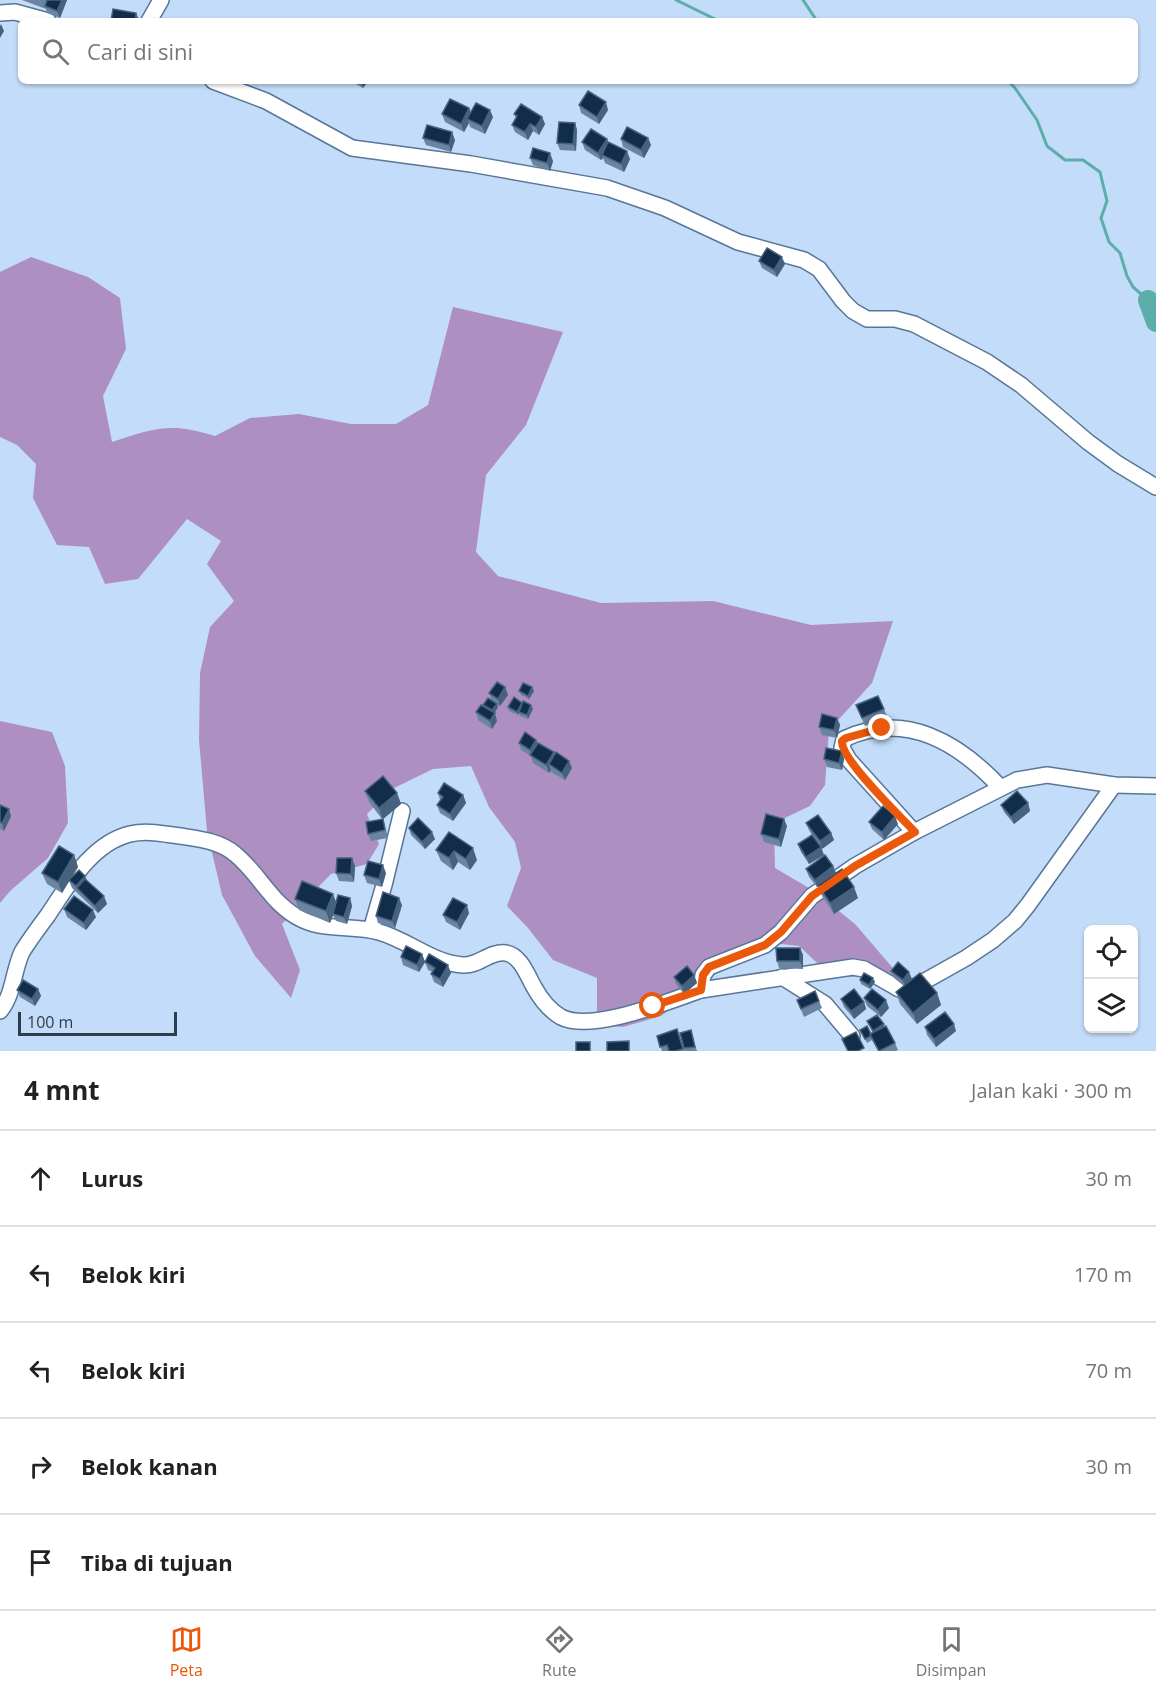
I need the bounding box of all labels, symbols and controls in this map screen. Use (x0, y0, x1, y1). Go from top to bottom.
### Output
search box (18, 18, 1138, 84)
icon: search (39, 35, 72, 68)
text: Cari di sini (87, 36, 193, 66)
route end (868, 714, 894, 740)
map controls (1084, 925, 1138, 1033)
button: locate (1084, 925, 1138, 979)
button: layers (1084, 979, 1138, 1033)
route start (639, 992, 665, 1018)
scale bar (18, 1009, 177, 1036)
text: 100 m (27, 1011, 73, 1033)
text: 4 mnt (24, 1072, 100, 1108)
text: Jalan kaki · 300 m (971, 1077, 1132, 1104)
icon: ahead (24, 1162, 57, 1195)
text: Lurus (81, 1163, 143, 1193)
text: 30 m (1085, 1165, 1132, 1192)
icon: left (24, 1258, 57, 1291)
text: Belok kiri (81, 1259, 186, 1289)
text: 170 m (1074, 1261, 1132, 1288)
icon: left (24, 1354, 57, 1387)
text: Belok kiri (81, 1355, 186, 1385)
text: 70 m (1085, 1357, 1132, 1384)
icon: right (24, 1450, 57, 1483)
text: Belok kanan (81, 1451, 218, 1481)
text: 30 m (1085, 1453, 1132, 1480)
icon: arrive (24, 1546, 57, 1579)
text: Tiba di tujuan (81, 1547, 233, 1577)
tab: Peta (170, 1623, 203, 1681)
tab: Rute (542, 1623, 576, 1681)
tab: Disimpan (916, 1623, 986, 1681)

